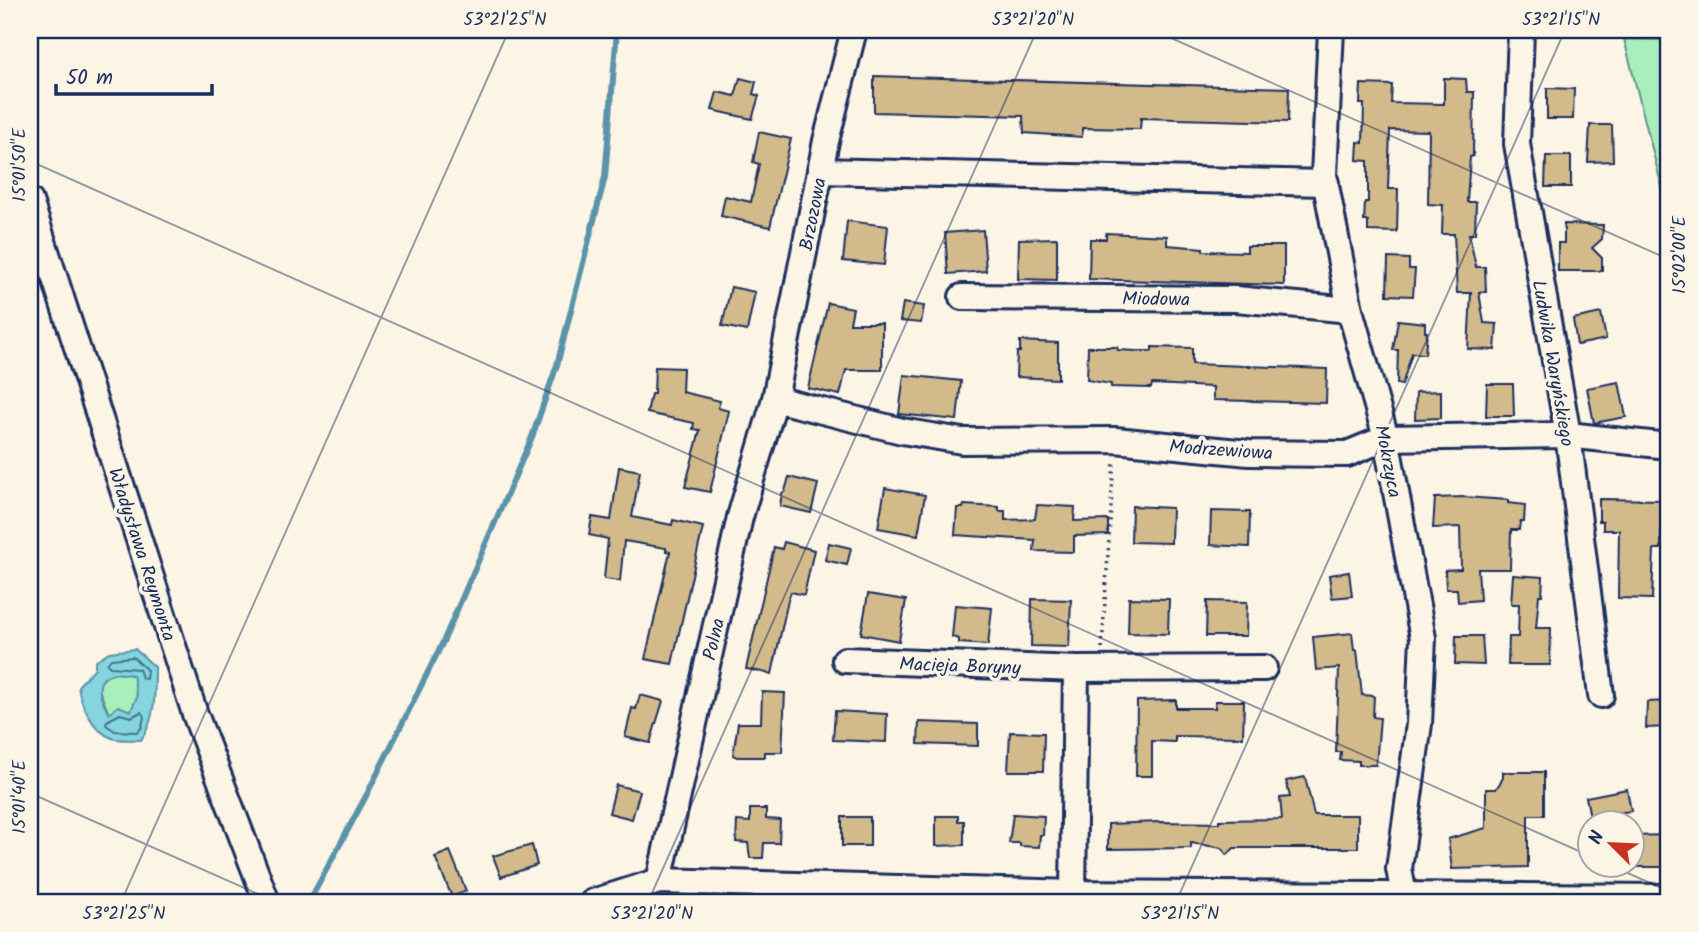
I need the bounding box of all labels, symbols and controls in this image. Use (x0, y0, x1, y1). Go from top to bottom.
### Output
text: 53°21'25"N (463, 6, 547, 35)
text: 53°21'20"N (992, 6, 1074, 35)
text: 53°21'15"N (1522, 6, 1600, 35)
scale bar (56, 52, 212, 96)
text: 50 m (66, 62, 113, 95)
text: 15°01'50"E (6, 128, 35, 202)
street label: Brzozowa (792, 175, 836, 254)
text: 15°02'00"E (1666, 216, 1695, 294)
street label: Ludwika Waryńskiego (1523, 278, 1581, 449)
street label: Miodowa (1122, 284, 1190, 316)
street label: Mokrzyca (1365, 422, 1409, 500)
street label: Modrzewiowa (1168, 432, 1274, 470)
street label: Władysława Reymonta (99, 464, 183, 645)
street label: Polna (696, 615, 734, 664)
street label: Macieja Boryny (899, 650, 1022, 684)
text: 15°01'40"E (6, 759, 35, 834)
north arrow (1576, 810, 1646, 880)
text: N (1581, 826, 1613, 849)
text: 53°21'25"N (82, 900, 166, 929)
text: 53°21'20"N (611, 900, 693, 929)
text: 53°21'15"N (1141, 900, 1219, 929)

